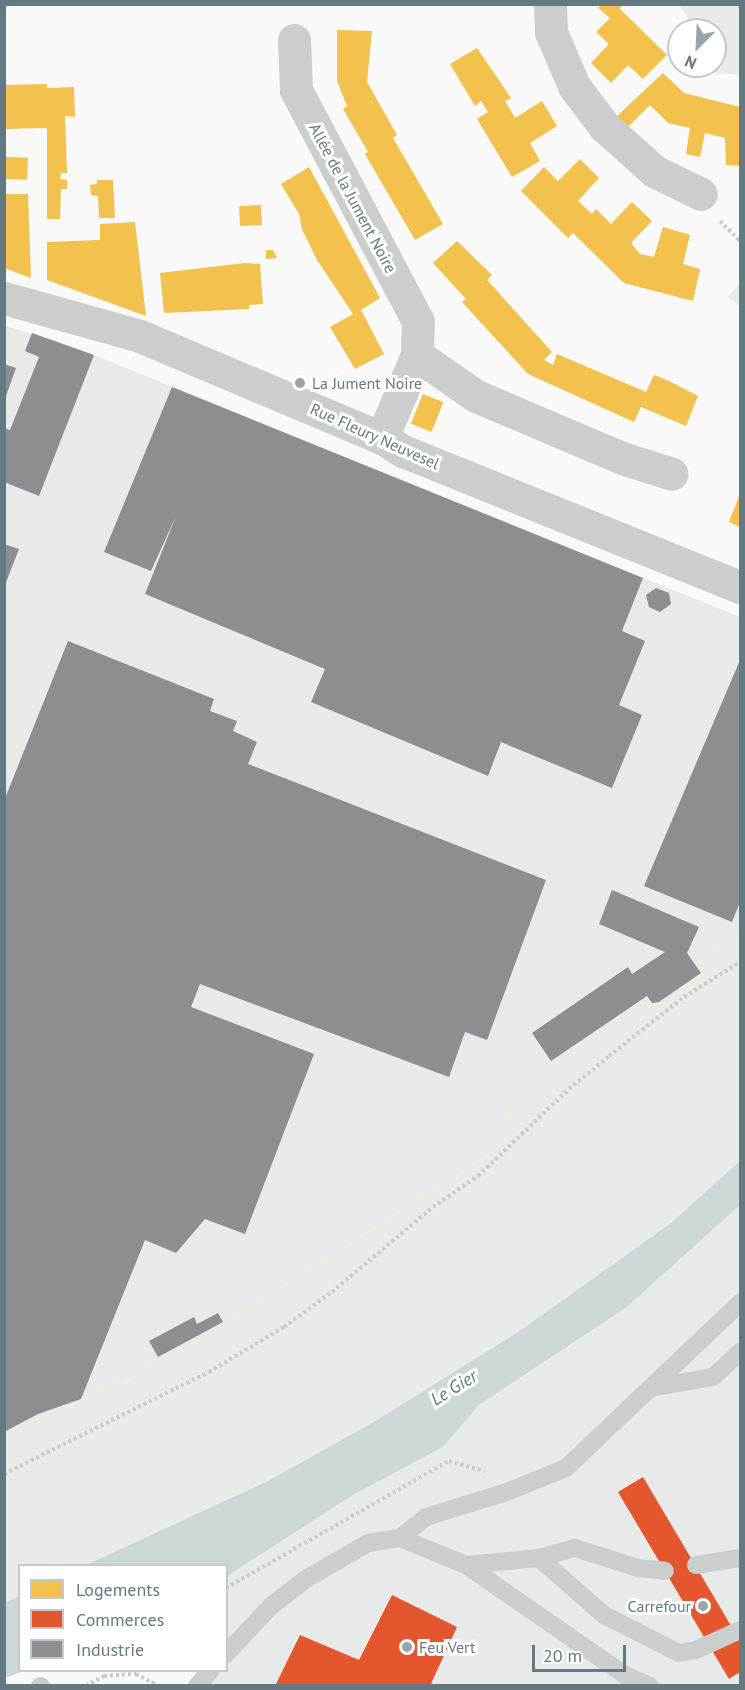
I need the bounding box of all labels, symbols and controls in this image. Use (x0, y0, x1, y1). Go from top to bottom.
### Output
north arrow (667, 18, 727, 78)
text: N (682, 51, 699, 74)
street label: Allée de la Jument Noire (305, 120, 401, 276)
place label: La Jument Noire (312, 373, 422, 393)
marker: La Jument Noire (293, 376, 307, 390)
street label: Rue Fleury Neuvesel (307, 399, 443, 473)
water label: Le Gier (427, 1365, 481, 1411)
legend (18, 1564, 228, 1672)
text: Logements (76, 1578, 160, 1601)
place label: Carrefour (628, 1596, 691, 1616)
marker: Carrefour (696, 1599, 710, 1613)
text: Commerces (76, 1608, 164, 1631)
scale bar (535, 1633, 630, 1671)
place label: Feu Vert (419, 1637, 476, 1657)
text: Industrie (76, 1638, 144, 1661)
marker: Feu Vert (400, 1640, 414, 1654)
text: 20 m (543, 1644, 582, 1667)

